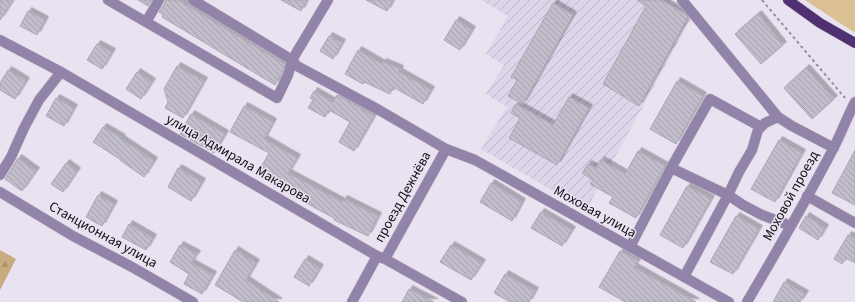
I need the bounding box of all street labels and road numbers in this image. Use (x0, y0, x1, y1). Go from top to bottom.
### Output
street label: улица Адмирала Макарова (162, 109, 314, 209)
street label: Моховой проезд (758, 147, 824, 245)
street label: проезд Дежнёва (370, 148, 436, 246)
street label: Моховая улица (550, 181, 640, 243)
street label: Станционная улица (45, 197, 161, 273)

